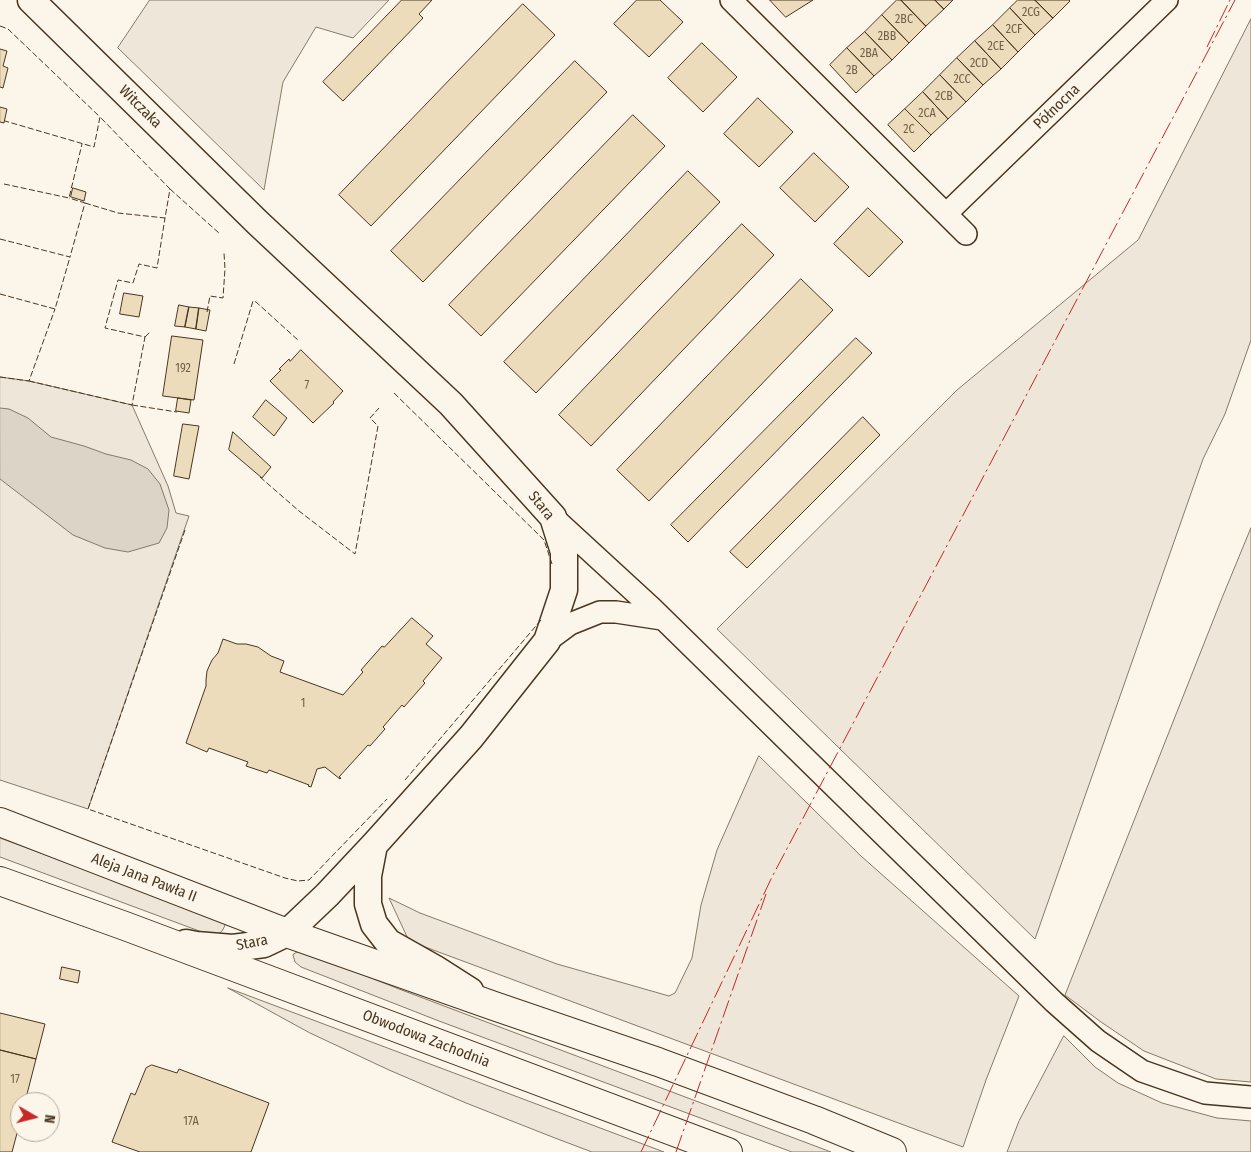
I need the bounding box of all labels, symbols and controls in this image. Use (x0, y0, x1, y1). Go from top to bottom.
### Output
house number: 2CG (1022, 6, 1040, 20)
house number: 2BC (895, 13, 913, 27)
house number: 2CF (1006, 23, 1022, 37)
house number: 2BB (878, 30, 896, 44)
house number: 2CE (988, 40, 1004, 54)
house number: 2BA (860, 47, 878, 61)
house number: 2CD (970, 57, 988, 71)
house number: 2B (846, 64, 858, 78)
house number: 2CC (953, 73, 971, 87)
street label: Północna (1030, 81, 1084, 133)
street label: Witczaka (115, 82, 165, 132)
house number: 2CB (935, 90, 953, 104)
house number: 2CA (918, 107, 936, 121)
house number: 2C (903, 123, 915, 137)
house number: 192 (175, 362, 191, 376)
house number: 7 (305, 379, 309, 393)
street label: Stara (524, 488, 558, 524)
house number: 1 (301, 697, 305, 711)
street label: Aleja Jana Pawła II (89, 850, 199, 906)
street label: Stara (235, 931, 269, 955)
street label: Obwodowa Zachodnia (360, 1006, 492, 1072)
house number: 17 (10, 1073, 20, 1087)
north arrow (10, 1092, 60, 1142)
text: N (40, 1114, 58, 1124)
house number: 17A (183, 1115, 199, 1129)

